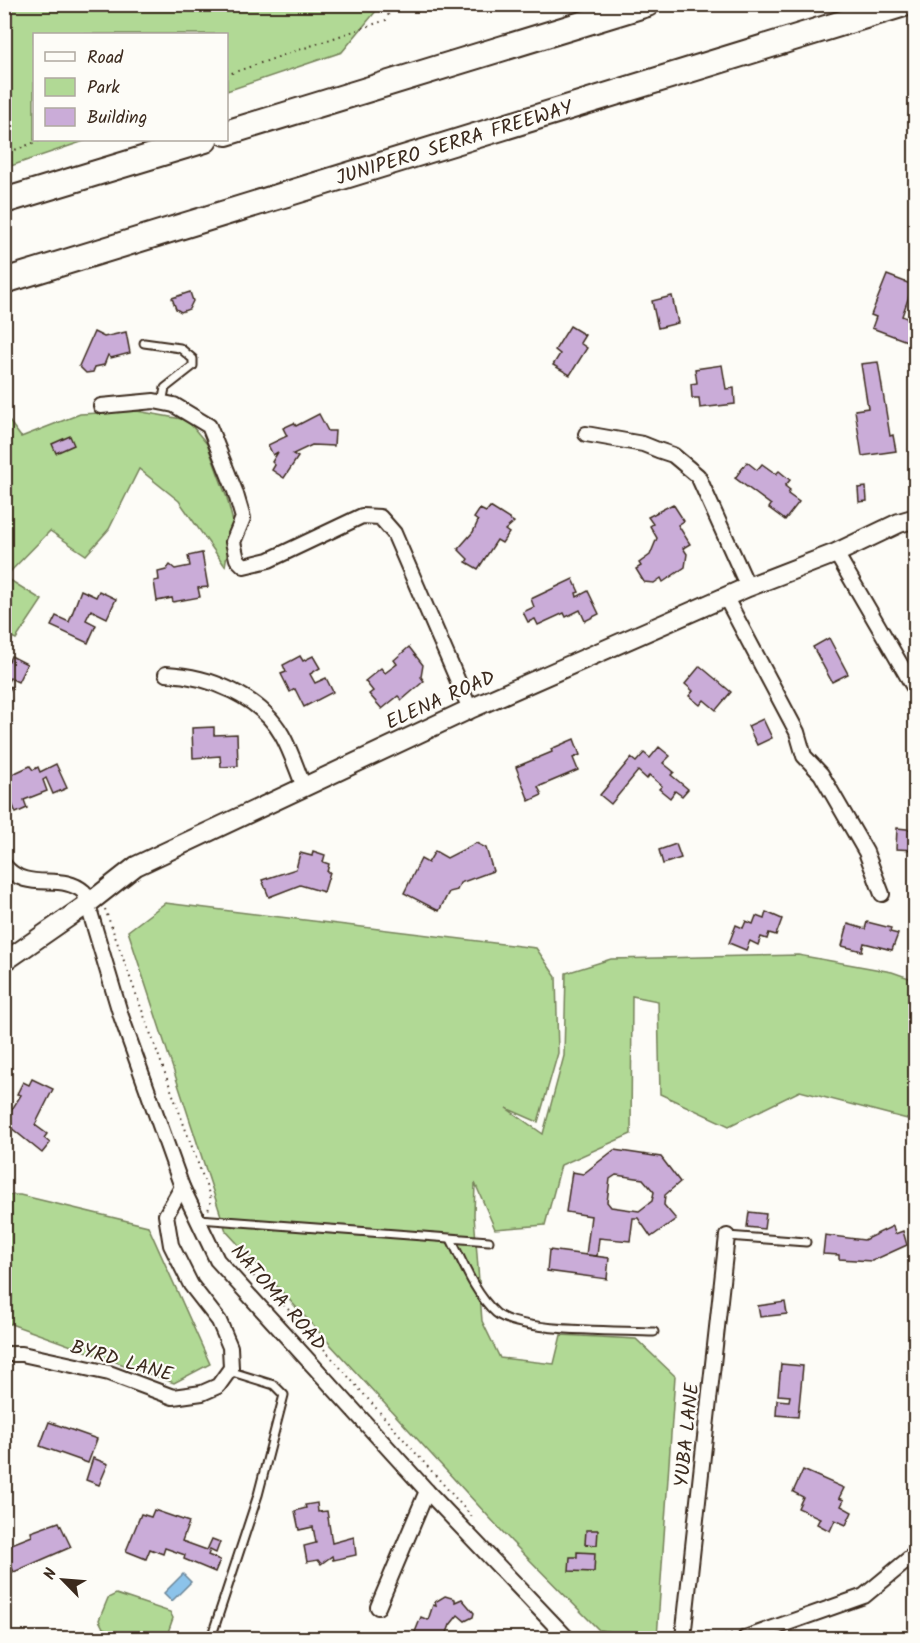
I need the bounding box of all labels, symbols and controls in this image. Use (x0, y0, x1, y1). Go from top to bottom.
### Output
legend (33, 33, 228, 141)
text: Road (87, 44, 124, 73)
text: Park (87, 74, 120, 103)
street label: JUNIPERO SERRA FREEWAY (332, 92, 578, 195)
text: Building (87, 104, 147, 133)
street label: ELENA ROAD (381, 662, 501, 739)
street label: NATOMA ROAD (222, 1237, 333, 1359)
street label: BYRD LANE (66, 1332, 178, 1392)
street label: YUBA LANE (667, 1380, 710, 1489)
north arrow (33, 1550, 93, 1610)
text: N (37, 1564, 64, 1584)

